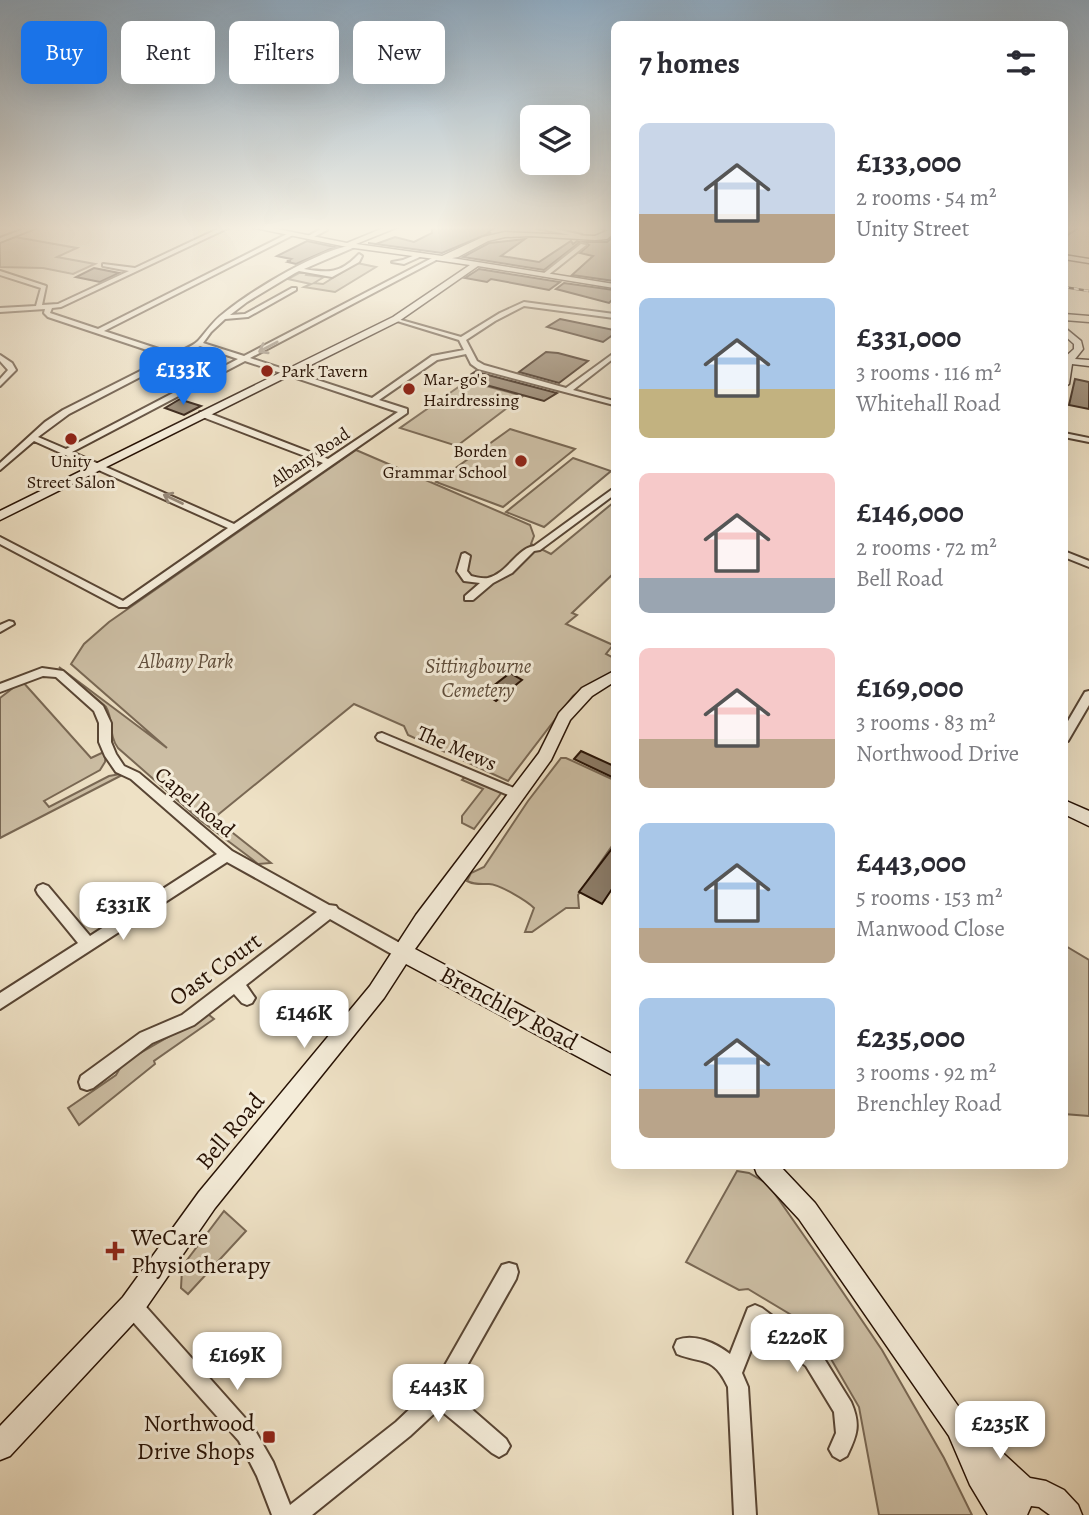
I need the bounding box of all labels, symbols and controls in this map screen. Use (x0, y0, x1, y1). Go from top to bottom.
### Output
chip: Buy (21, 21, 107, 84)
chip: Rent (121, 21, 215, 84)
chip: Filters (229, 21, 339, 84)
chip: New (353, 21, 445, 84)
text: 7 homes (639, 43, 740, 83)
icon: filters (1002, 44, 1040, 82)
map controls (520, 105, 590, 175)
button: layers (520, 105, 590, 175)
text: £133,000 (856, 142, 961, 182)
icon: home (695, 151, 779, 235)
text: 2 rooms · 54 m² (856, 182, 997, 213)
text: Unity Street (856, 213, 969, 244)
text: £331,000 (856, 317, 961, 357)
icon: home (695, 326, 779, 410)
one-way arrow (258, 340, 278, 354)
pin: £133K (134, 348, 232, 407)
text: £133K (155, 354, 211, 385)
text: 3 rooms · 116 m² (856, 357, 1001, 388)
place label: Park Tavern (281, 359, 368, 383)
marker: Park Tavern (259, 363, 275, 379)
place label: Mar-go's Hairdressing (423, 367, 519, 412)
marker: Mar-go's Hairdressing (401, 381, 417, 397)
text: Whitehall Road (856, 388, 1001, 419)
street label: Albany Road (265, 422, 355, 493)
marker: Unity Street Salon (63, 431, 79, 447)
place label: Borden Grammar School (383, 439, 508, 484)
place label: Unity Street Salon (27, 449, 115, 494)
marker: Borden Grammar School (513, 453, 529, 469)
one-way arrow (163, 492, 184, 505)
text: £146,000 (856, 492, 964, 532)
icon: home (695, 501, 779, 585)
text: 2 rooms · 72 m² (856, 532, 997, 563)
text: Bell Road (856, 563, 943, 594)
park label: Albany Park (138, 647, 233, 675)
park label: Sittingbourne Cemetery (425, 652, 532, 704)
text: £169,000 (856, 667, 964, 707)
icon: home (695, 676, 779, 760)
text: 3 rooms · 83 m² (856, 707, 996, 738)
street label: The Mews (413, 719, 501, 777)
text: Northwood Drive (856, 738, 1019, 769)
street label: Capel Road (149, 760, 241, 844)
text: £443,000 (856, 842, 966, 882)
icon: home (695, 851, 779, 935)
text: 5 rooms · 153 m² (856, 882, 1003, 913)
pin: £331K (74, 883, 172, 942)
text: £331K (95, 889, 151, 920)
text: Manwood Close (856, 913, 1005, 944)
street label: Oast Court (162, 925, 268, 1013)
street label: Brenchley Road (434, 958, 584, 1058)
pin: £146K (255, 990, 353, 1050)
text: £146K (276, 997, 332, 1028)
text: £235,000 (856, 1017, 965, 1057)
icon: home (695, 1026, 779, 1110)
text: 3 rooms · 92 m² (856, 1057, 996, 1088)
street label: Bell Road (188, 1086, 272, 1176)
text: Brenchley Road (856, 1088, 1002, 1119)
place label: WeCare Physiotherapy (130, 1221, 271, 1281)
marker: WeCare Physiotherapy (105, 1241, 125, 1261)
pin: £220K (748, 1314, 846, 1374)
text: £220K (767, 1321, 827, 1352)
pin: £169K (188, 1332, 286, 1392)
text: £169K (209, 1339, 265, 1370)
pin: £443K (389, 1364, 487, 1424)
text: £443K (409, 1371, 467, 1402)
pin: £235K (951, 1402, 1049, 1461)
place label: Northwood Drive Shops (137, 1407, 255, 1467)
text: £235K (971, 1408, 1029, 1439)
marker: Northwood Drive Shops (261, 1429, 277, 1445)

